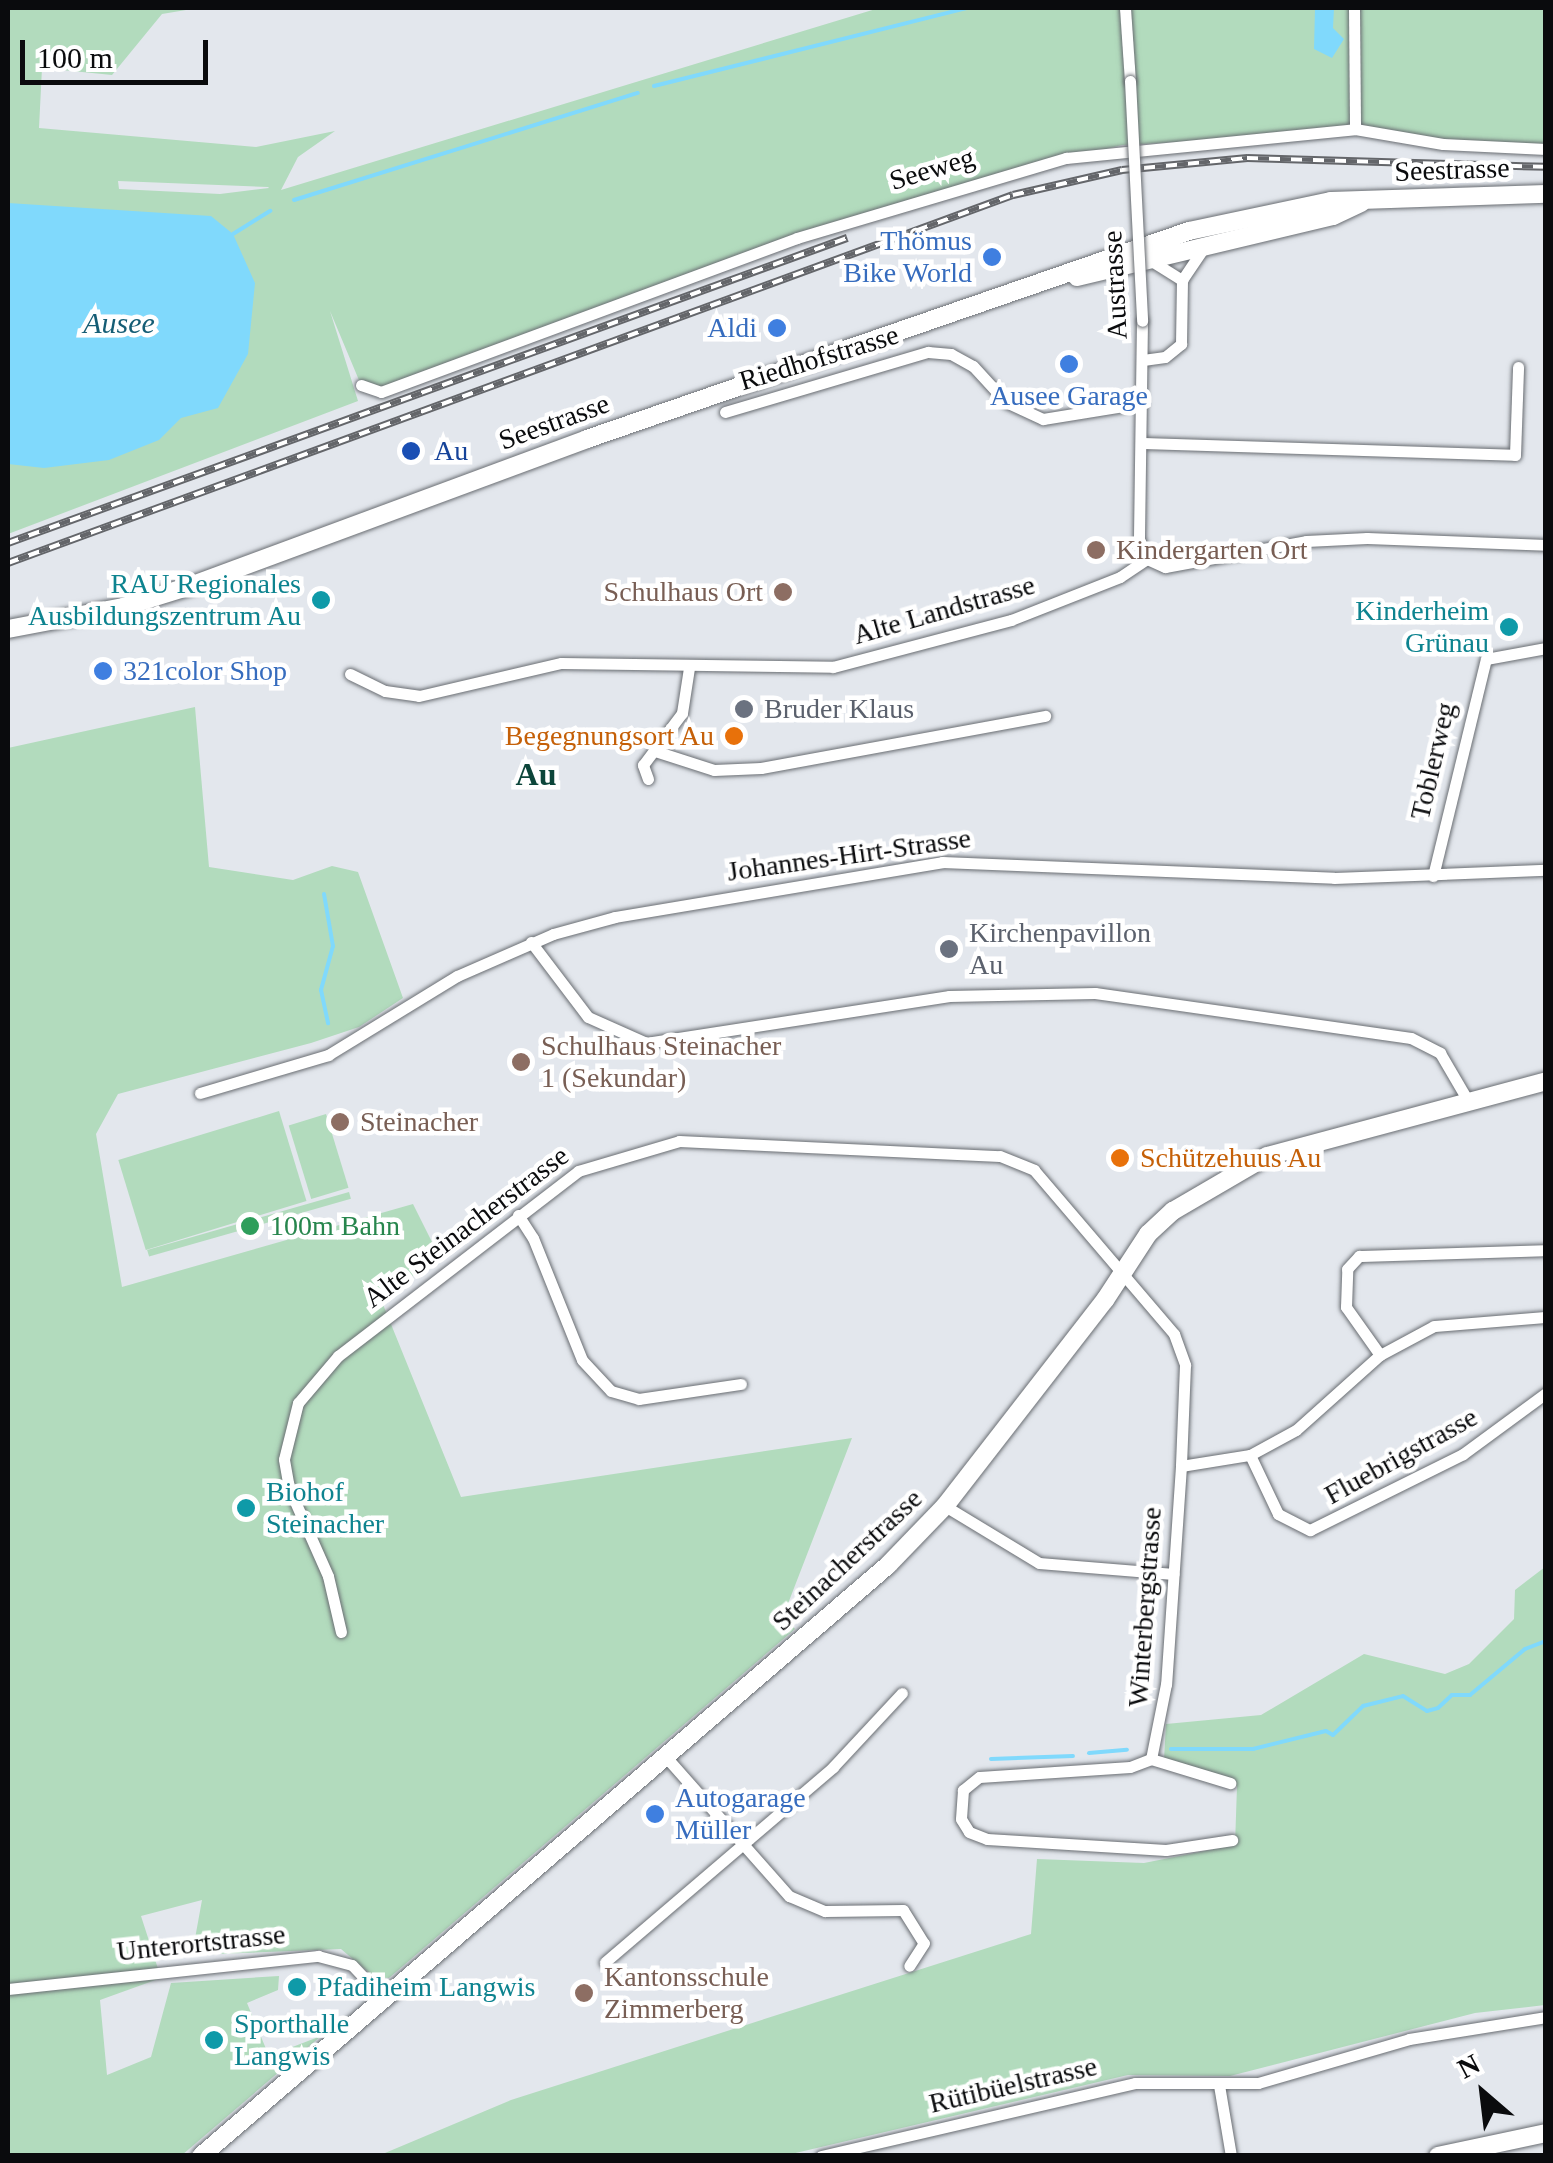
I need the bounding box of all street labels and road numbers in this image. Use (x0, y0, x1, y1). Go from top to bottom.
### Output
street label: Seeweg (885, 140, 979, 198)
street label: Seestrasse (1394, 151, 1510, 189)
street label: Austrasse (1095, 230, 1135, 340)
street label: Riedhofstrasse (735, 318, 903, 398)
street label: Seestrasse (494, 387, 614, 457)
street label: Alte Landstrasse (849, 568, 1039, 652)
street label: Toblerweg (1403, 699, 1463, 823)
street label: Johannes-Hirt-Strasse (725, 821, 973, 889)
street label: Alte Steinacherstrasse (357, 1139, 575, 1315)
street label: Fluebrigstrasse (1319, 1400, 1483, 1512)
street label: Steinacherstrasse (765, 1482, 929, 1638)
street label: Winterbergstrasse (1121, 1506, 1169, 1708)
street label: Unterortstrasse (115, 1917, 287, 1969)
street label: Rütibüelstrasse (926, 2049, 1100, 2121)

